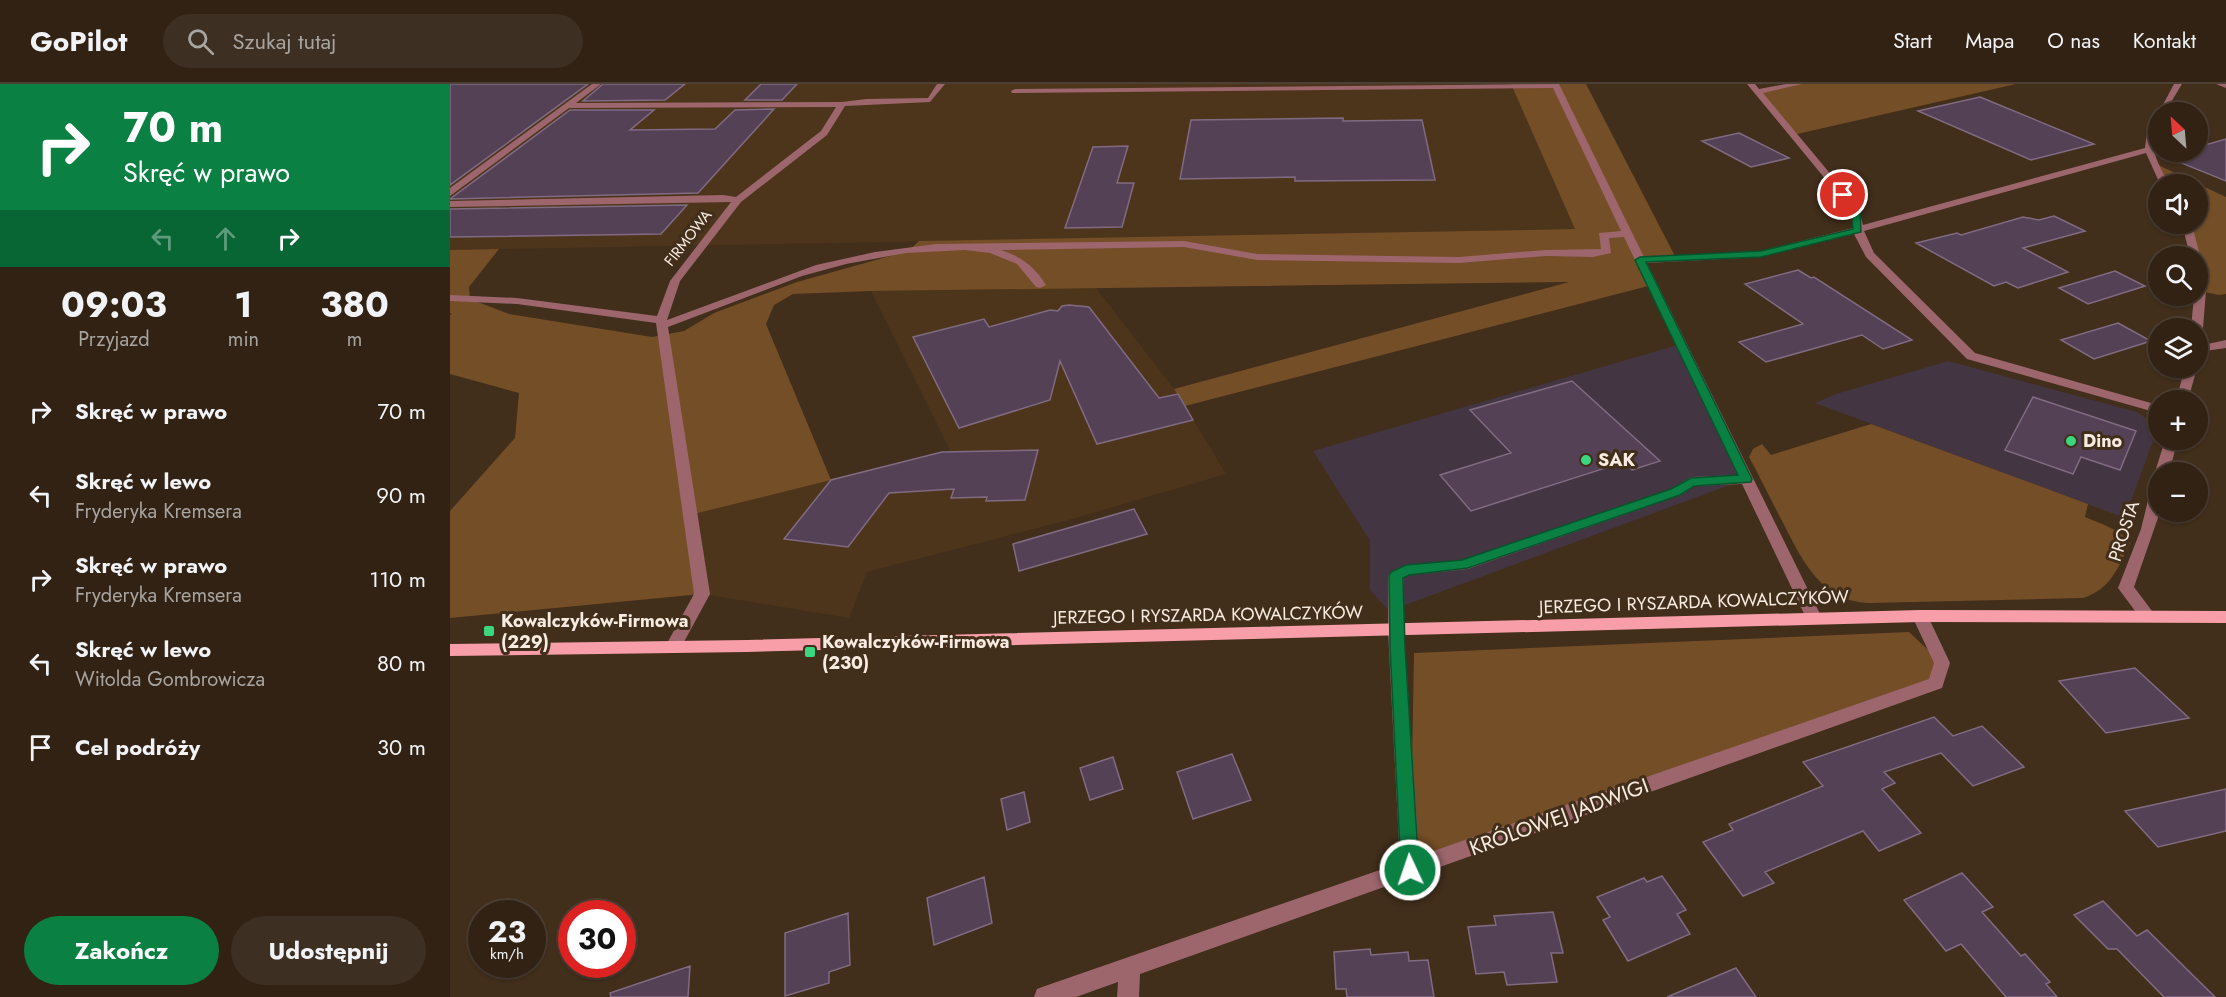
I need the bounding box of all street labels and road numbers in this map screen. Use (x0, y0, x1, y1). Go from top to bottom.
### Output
street label: FIRMOWA (659, 205, 717, 271)
street label: PROSTA (2102, 497, 2146, 565)
street label: JERZEGO I RYSZARDA KOWALCZYKÓW (1537, 584, 1849, 620)
street label: JERZEGO I RYSZARDA KOWALCZYKÓW (1051, 599, 1363, 631)
street label: KRÓLOWEJ JADWIGI (1465, 771, 1653, 863)

